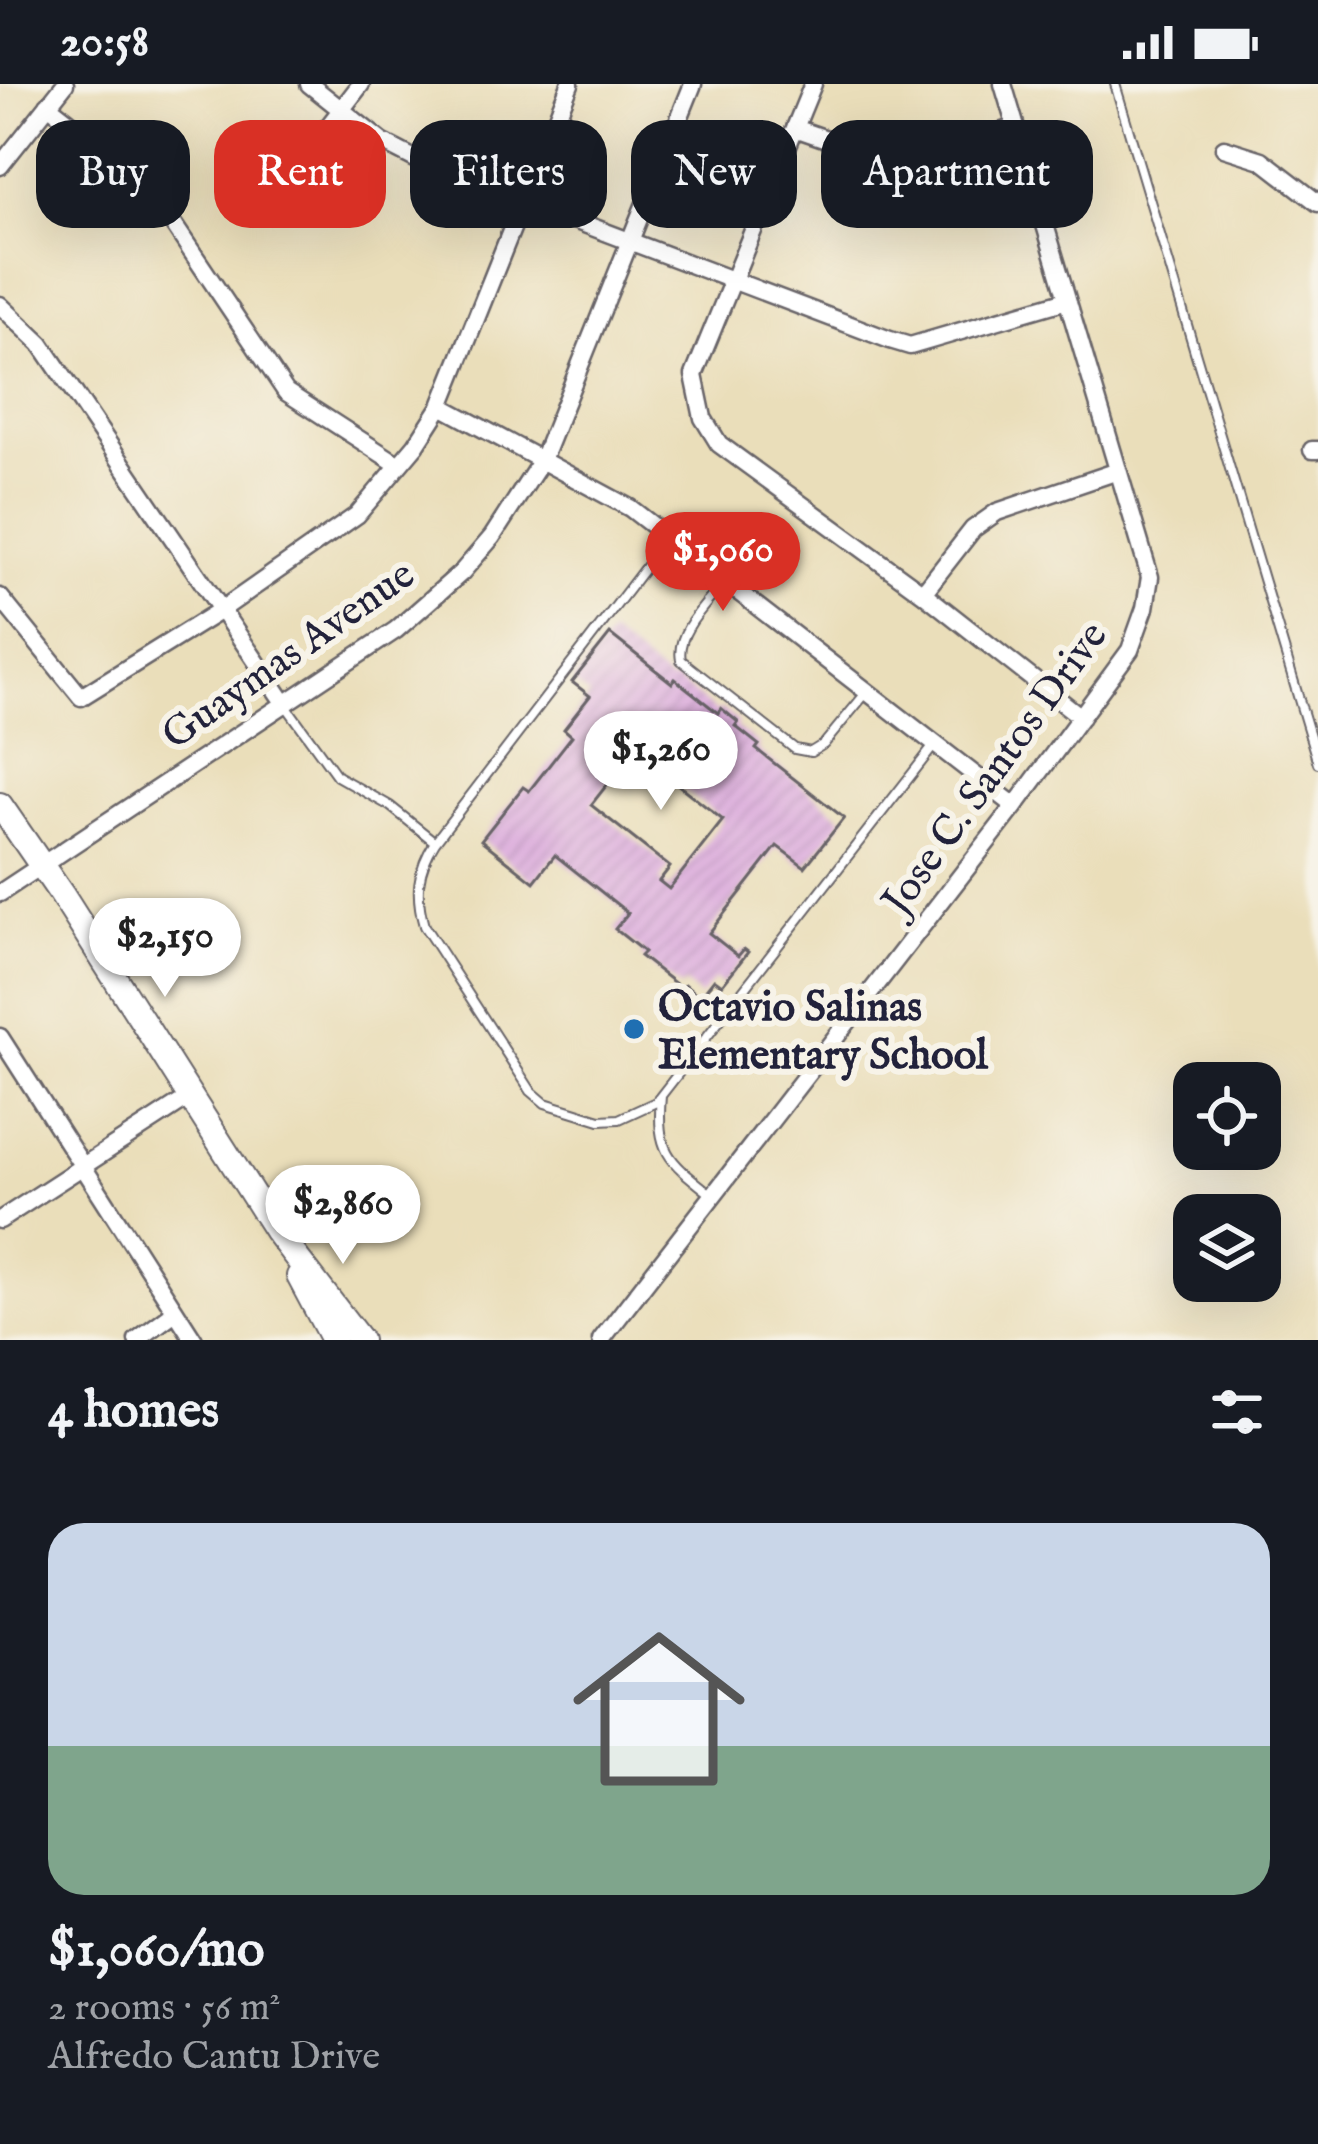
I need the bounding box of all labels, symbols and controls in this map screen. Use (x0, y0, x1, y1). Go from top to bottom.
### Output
text: 20:58 (60, 14, 149, 71)
chip: Buy (36, 120, 190, 228)
chip: Rent (214, 120, 386, 228)
chip: Filters (410, 120, 607, 228)
chip: New (631, 120, 797, 228)
chip: Apartment (821, 120, 1093, 228)
pin: $1,060 (625, 512, 821, 614)
text: $1,060 (672, 526, 774, 575)
street label: Guaymas Avenue (152, 549, 426, 763)
street label: Jose C. Santos Drive (869, 612, 1120, 930)
pin: $1,260 (563, 711, 759, 813)
text: $1,260 (611, 725, 711, 774)
pin: $2,150 (67, 898, 263, 1000)
text: $2,150 (116, 912, 214, 961)
place label: Octavio Salinas Elementary School (658, 982, 989, 1083)
marker: Octavio Salinas Elementary School (621, 1016, 647, 1042)
map controls (1173, 1062, 1281, 1302)
button: locate (1173, 1062, 1281, 1170)
pin: $2,860 (245, 1165, 441, 1267)
text: $2,860 (292, 1179, 394, 1228)
button: layers (1173, 1194, 1281, 1302)
icon: filters (1204, 1379, 1270, 1445)
text: 4 homes (48, 1380, 219, 1445)
icon: home (551, 1601, 767, 1817)
text: $1,060/mo (48, 1919, 265, 1984)
text: 2 rooms · 56 m² (48, 1984, 281, 2033)
text: Alfredo Cantu Drive (48, 2033, 380, 2082)

